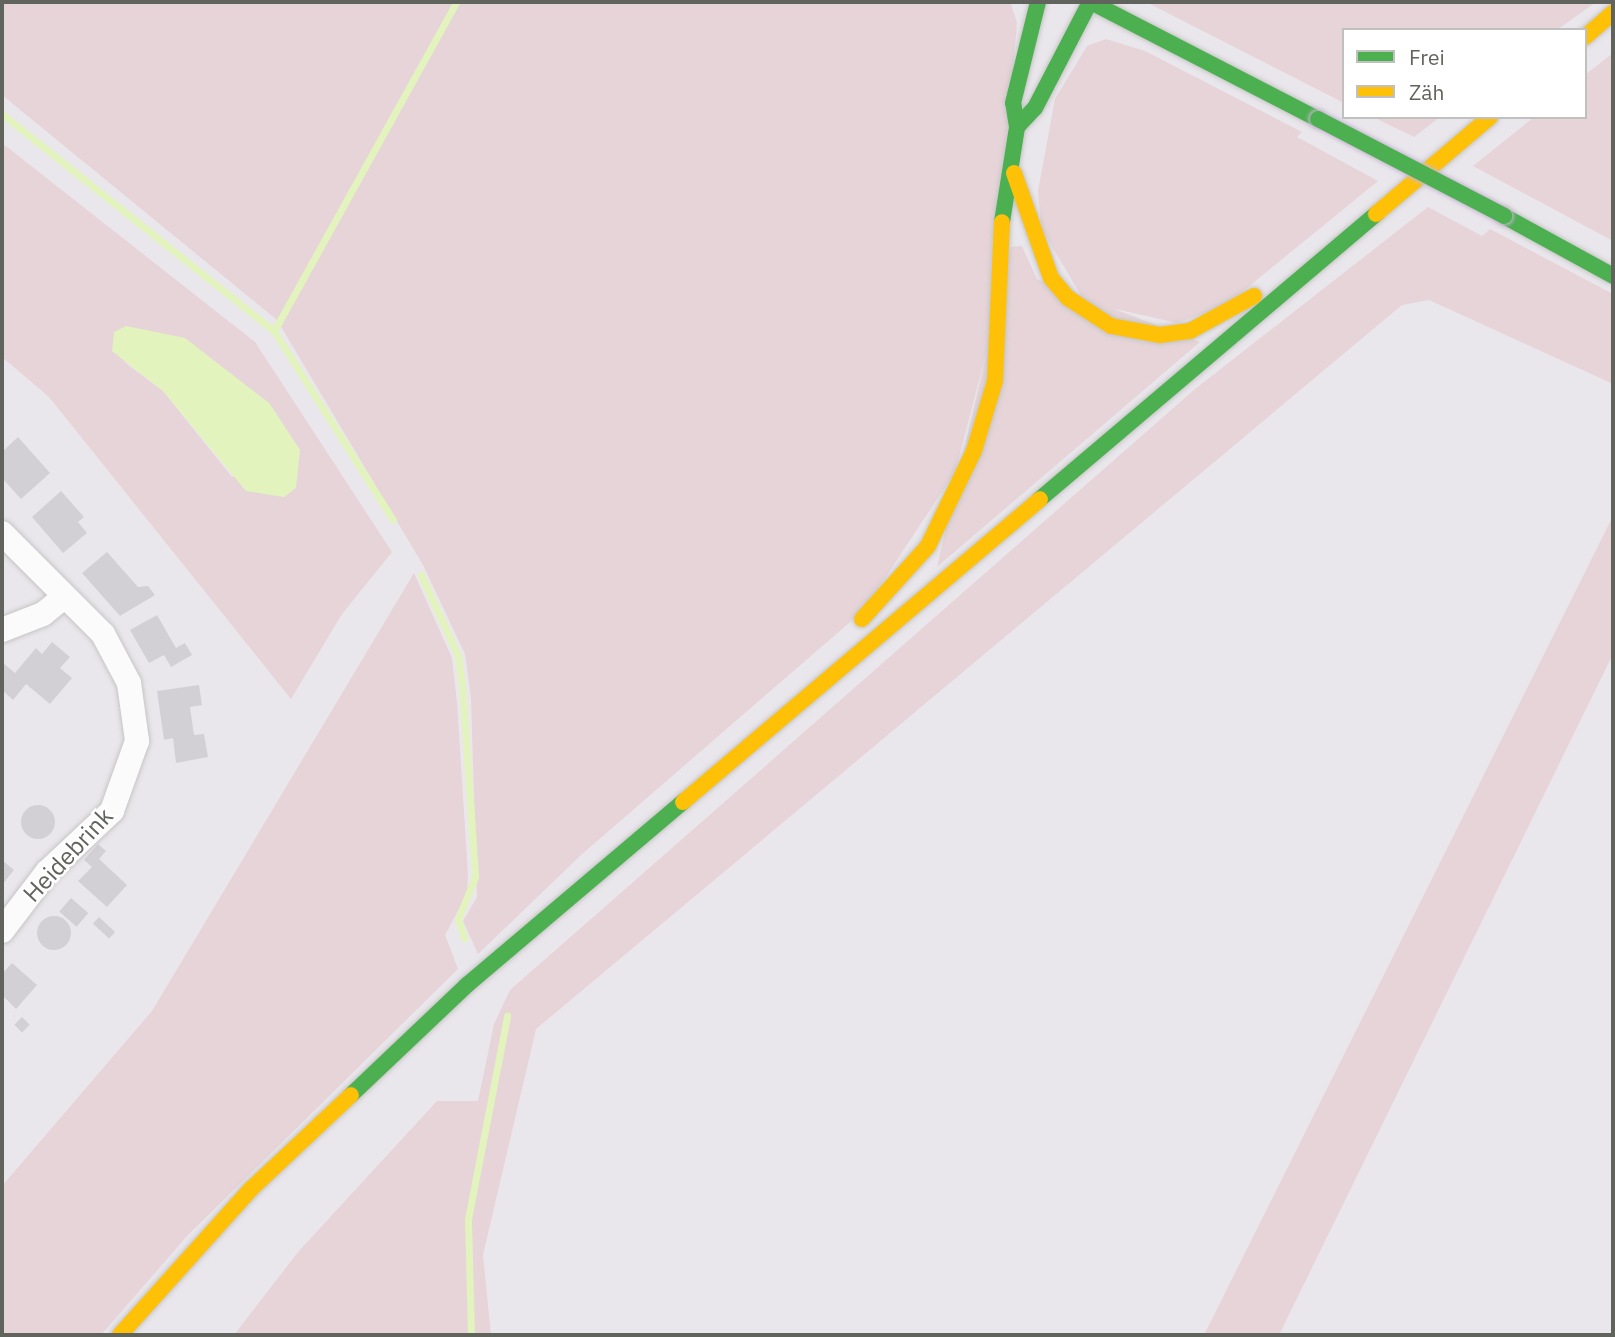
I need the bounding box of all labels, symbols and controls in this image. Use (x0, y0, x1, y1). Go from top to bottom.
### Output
legend (1342, 28, 1587, 119)
text: Frei (1409, 43, 1445, 71)
text: Zäh (1409, 78, 1444, 106)
street label: Heidebrink (17, 802, 119, 908)

